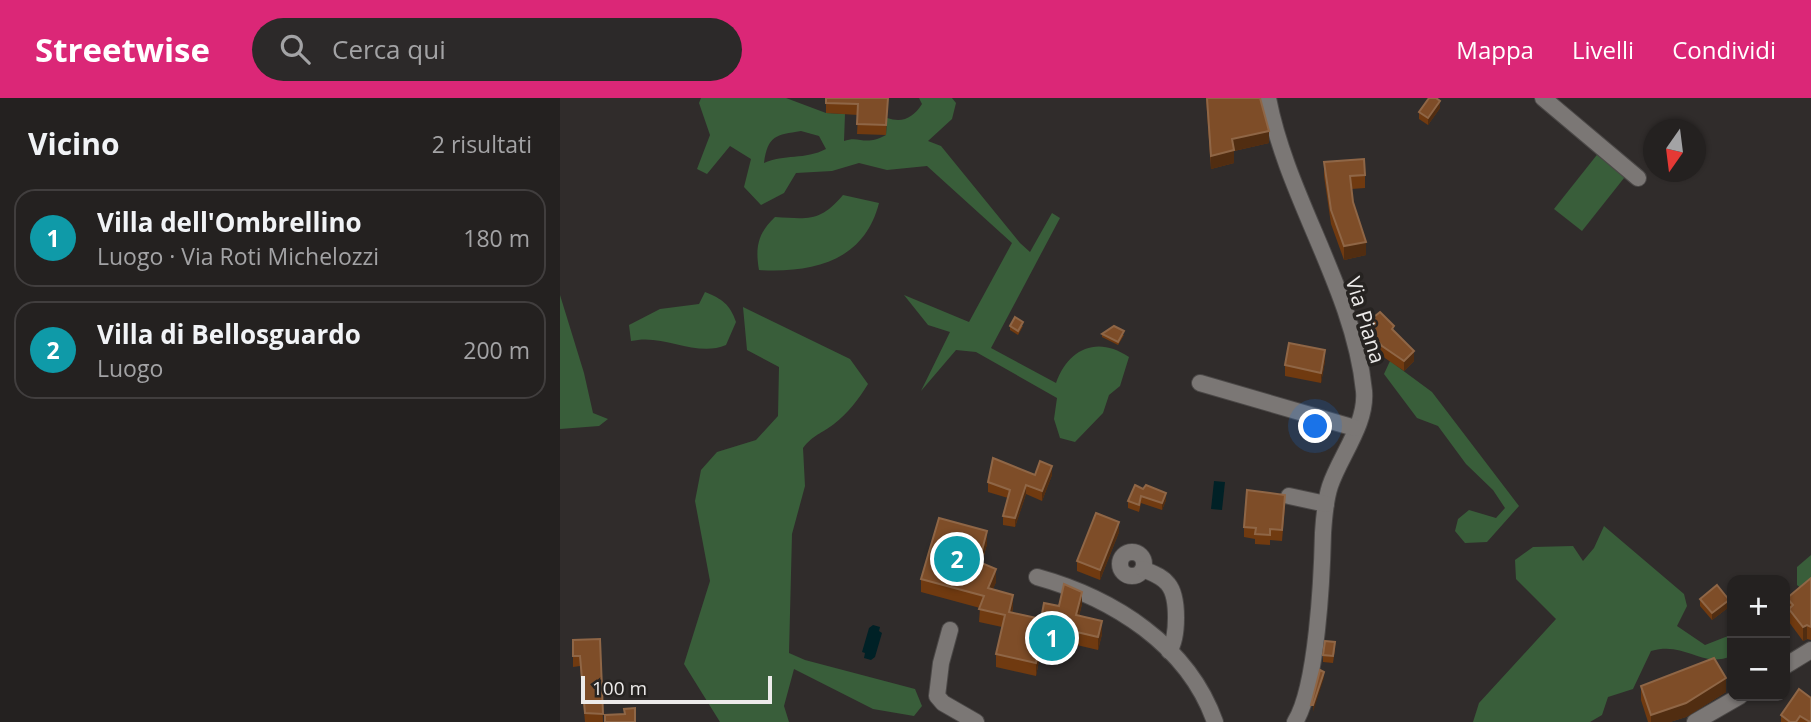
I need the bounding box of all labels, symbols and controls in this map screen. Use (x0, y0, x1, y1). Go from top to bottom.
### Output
search box (252, 18, 742, 81)
text: Streetwise (35, 27, 210, 72)
icon: search (276, 30, 314, 68)
text: Cerca qui (332, 31, 446, 67)
text: Mappa (1456, 33, 1534, 66)
text: Livelli (1572, 33, 1634, 66)
text: Condividi (1672, 33, 1776, 66)
north arrow (1643, 119, 1706, 182)
text: Vicino (28, 123, 120, 164)
text: 2 risultati (432, 128, 532, 160)
text: Villa dell'Ombrellino (97, 204, 362, 240)
text: 1 (46, 222, 60, 254)
text: 180 m (463, 222, 530, 254)
text: Luogo · Via Roti Michelozzi (97, 240, 379, 272)
street label: Via Piana (1340, 273, 1392, 367)
text: Villa di Bellosguardo (97, 316, 361, 352)
text: 2 (46, 334, 60, 366)
text: 200 m (463, 334, 530, 366)
text: Luogo (97, 352, 163, 384)
your location (1298, 409, 1332, 443)
pin: 2 (934, 533, 980, 585)
map controls (1727, 575, 1790, 701)
button: + (1727, 575, 1790, 638)
pin: 1 (1029, 612, 1075, 664)
button: − (1727, 638, 1790, 701)
scale bar (581, 673, 772, 705)
text: 100 m (592, 675, 647, 701)

